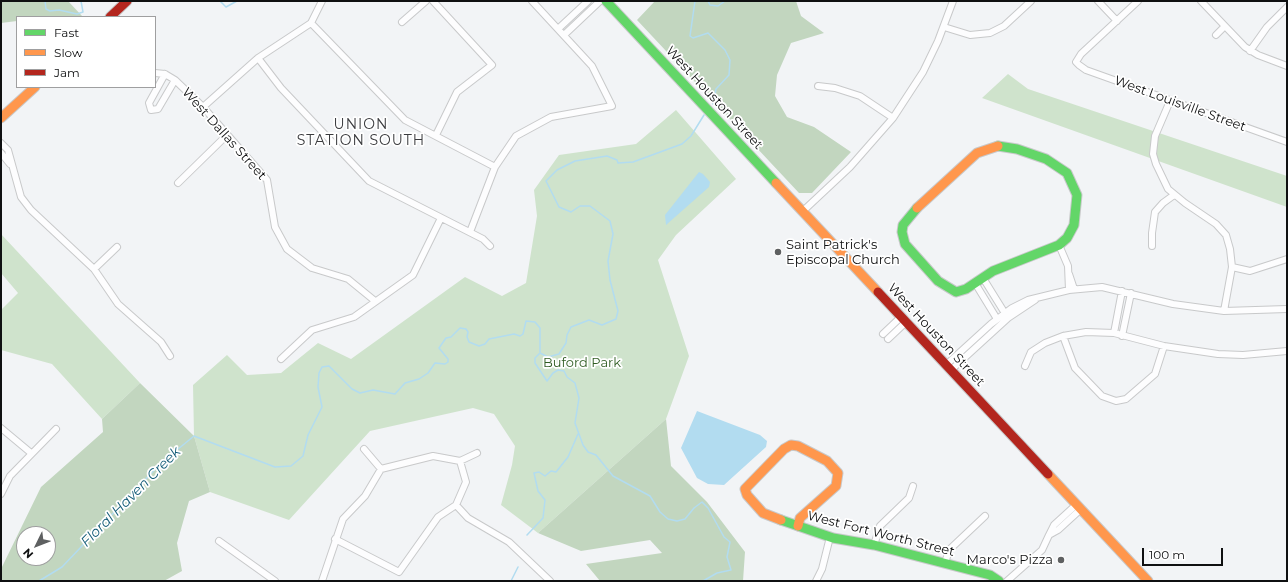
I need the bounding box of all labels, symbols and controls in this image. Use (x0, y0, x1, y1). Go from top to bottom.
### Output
legend (16, 16, 156, 88)
text: Fast (54, 25, 79, 40)
street label: West Houston Street (662, 43, 766, 153)
text: Slow (54, 45, 83, 60)
text: Jam (54, 65, 80, 80)
street label: West Louisville Street (1112, 73, 1248, 135)
street label: West Dallas Street (178, 85, 270, 183)
district label: UNION STATION SOUTH (297, 117, 425, 150)
place label: Saint Patrick's Episcopal Church (786, 237, 900, 268)
marker: Saint Patrick's Episcopal Church (773, 247, 783, 257)
street label: West Houston Street (884, 280, 988, 390)
park label: Buford Park (543, 355, 621, 371)
water label: Floral Haven Creek (78, 444, 184, 550)
street label: West Fort Worth Street (806, 508, 956, 560)
north arrow (16, 526, 56, 566)
scale bar (1144, 540, 1225, 566)
text: N (20, 545, 36, 562)
text: 100 m (1149, 547, 1185, 562)
place label: Marco's Pizza (967, 552, 1053, 568)
marker: Marco's Pizza (1056, 555, 1066, 565)

